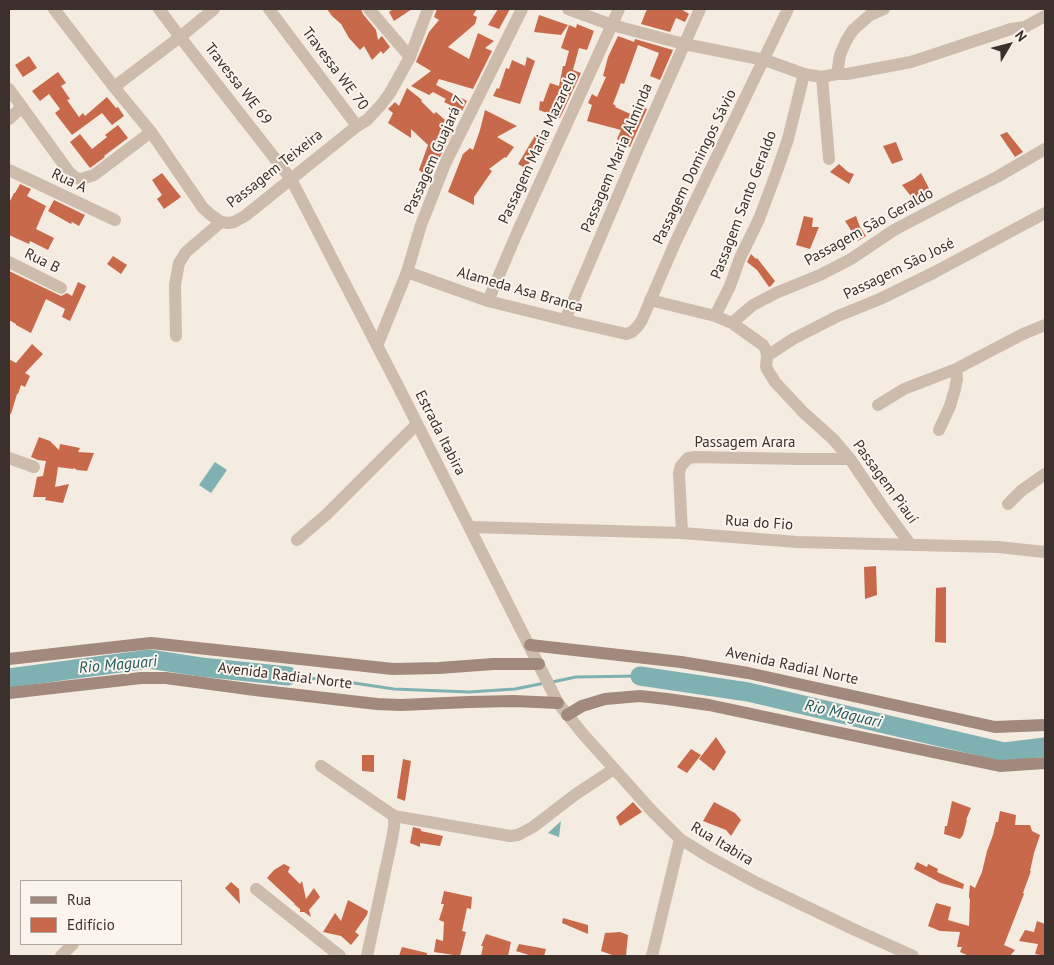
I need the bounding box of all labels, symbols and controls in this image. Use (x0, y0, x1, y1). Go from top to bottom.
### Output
north arrow (984, 20, 1034, 70)
street label: Travessa WE 70 (298, 24, 372, 114)
text: N (1011, 27, 1031, 45)
street label: Travessa WE 69 (200, 40, 276, 128)
street label: Passagem Maria Mazarelo (495, 69, 581, 227)
street label: Passagem Maria Alminda (577, 81, 657, 235)
street label: Passagem Domingos Sávio (650, 86, 740, 248)
street label: Passagem Guajará 7 (401, 93, 469, 217)
street label: Passagem Teixeira (223, 126, 327, 212)
street label: Passagem Santo Geraldo (707, 128, 781, 282)
street label: Rua A (48, 165, 90, 197)
street label: Passagem São Geraldo (801, 184, 937, 270)
street label: Passagem São José (841, 234, 957, 304)
street label: Rua B (21, 245, 63, 277)
street label: Alameda Asa Branca (455, 263, 585, 317)
street label: Estrada Itabira (411, 387, 469, 479)
street label: Passagem Arara (694, 434, 796, 452)
street label: Passagem Piauí (849, 437, 921, 527)
street label: Rua do Fio (724, 512, 794, 534)
street label: Avenida Radial Norte (724, 643, 860, 689)
water label: Rio Maguari (78, 652, 158, 678)
street label: Avenida Radial Norte (217, 659, 353, 693)
water label: Rio Maguari (803, 696, 883, 732)
street label: Rua Itabira (687, 818, 757, 870)
legend (20, 880, 182, 945)
text: Rua (67, 890, 91, 909)
text: Edifício (67, 915, 115, 934)

